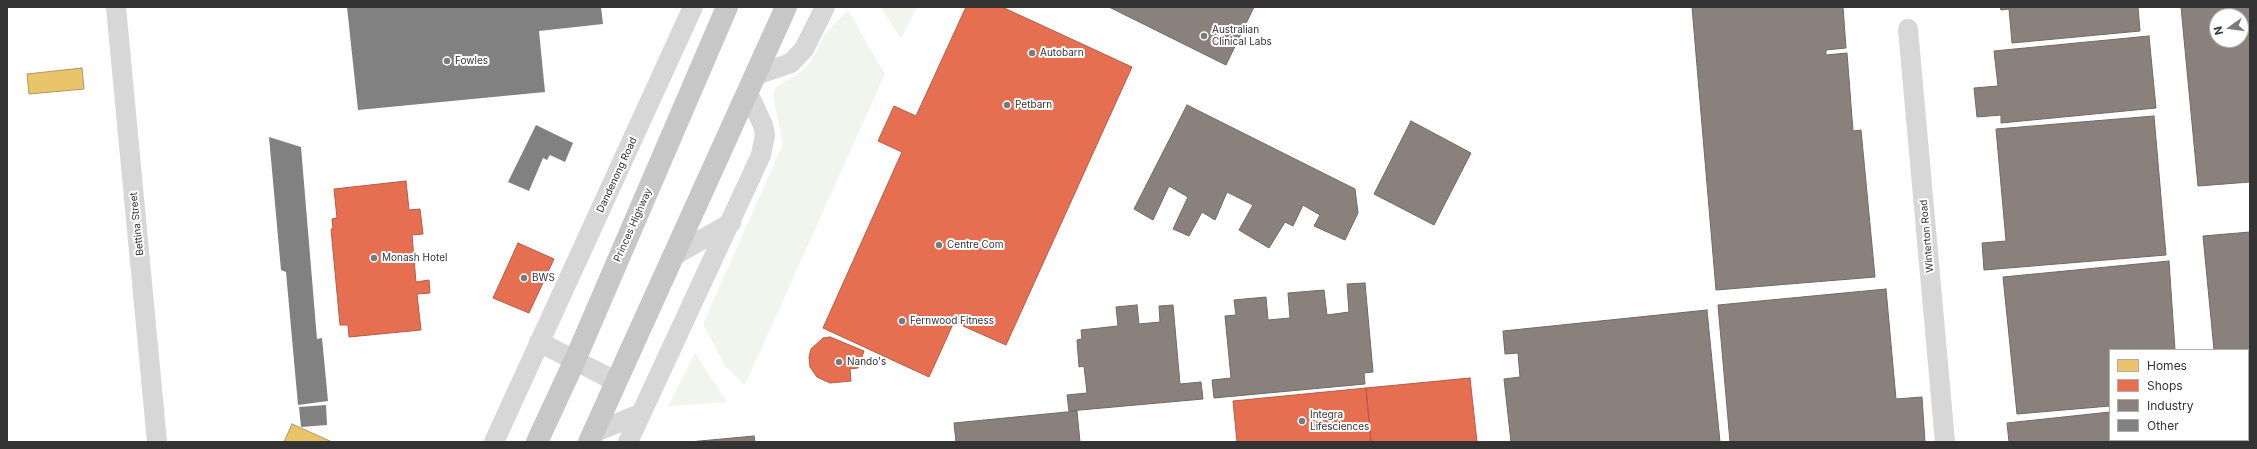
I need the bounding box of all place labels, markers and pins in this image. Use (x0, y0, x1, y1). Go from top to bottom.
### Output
place label: Australian Clinical Labs (1212, 24, 1272, 48)
marker: Australian Clinical Labs (1199, 31, 1209, 41)
place label: Autobarn (1040, 47, 1084, 59)
marker: Autobarn (1027, 48, 1037, 58)
place label: Fowles (455, 55, 488, 67)
marker: Fowles (442, 56, 452, 66)
place label: Petbarn (1015, 99, 1052, 111)
marker: Petbarn (1002, 100, 1012, 110)
place label: Centre Com (947, 239, 1004, 251)
marker: Centre Com (934, 240, 944, 250)
place label: Monash Hotel (382, 252, 447, 264)
marker: Monash Hotel (369, 253, 379, 263)
place label: BWS (532, 272, 555, 284)
marker: BWS (519, 273, 529, 283)
place label: Fernwood Fitness (910, 315, 994, 327)
marker: Fernwood Fitness (897, 316, 907, 326)
place label: Nando's (847, 356, 886, 368)
marker: Nando's (834, 357, 844, 367)
place label: Integra Lifesciences (1310, 409, 1369, 432)
marker: Integra Lifesciences (1297, 416, 1307, 426)

